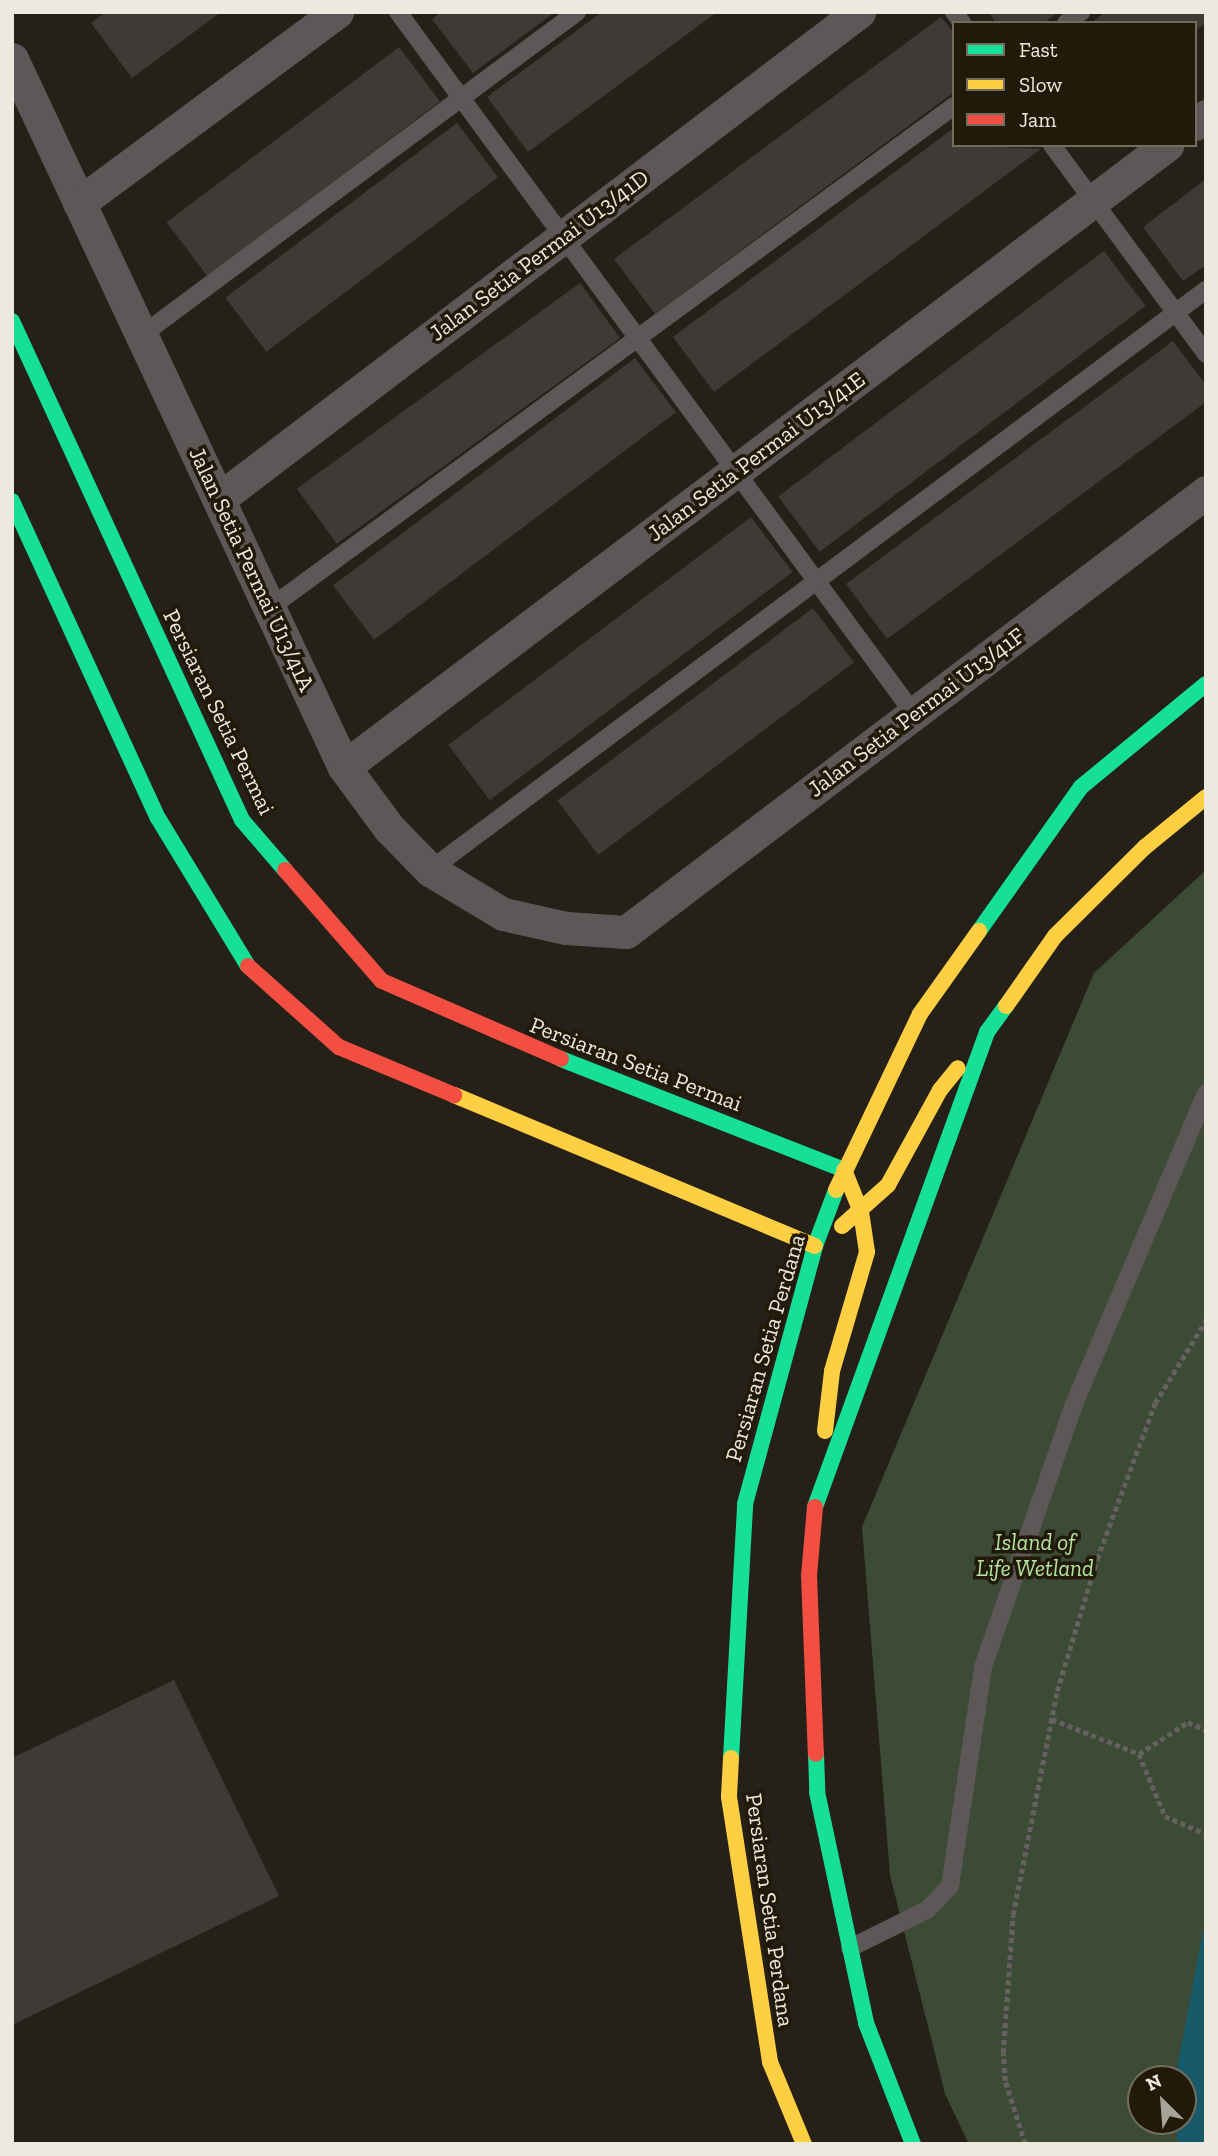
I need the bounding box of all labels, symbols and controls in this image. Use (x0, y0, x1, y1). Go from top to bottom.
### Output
legend (952, 21, 1197, 147)
text: Fast (1019, 37, 1058, 62)
text: Slow (1019, 72, 1062, 97)
text: Jam (1019, 107, 1056, 132)
street label: Jalan Setia Permai U13/41D (424, 163, 654, 347)
street label: Jalan Setia Permai U13/41E (642, 365, 870, 547)
street label: Jalan Setia Permai U13/41A (183, 443, 321, 695)
street label: Persiaran Setia Permai (157, 605, 281, 819)
street label: Jalan Setia Permai U13/41F (802, 621, 1030, 803)
street label: Persiaran Setia Permai (526, 1011, 746, 1117)
street label: Persiaran Setia Perdana (719, 1231, 811, 1465)
park label: Island of Life Wetland (976, 1528, 1094, 1582)
street label: Persiaran Setia Perdana (740, 1791, 800, 2029)
north arrow (1127, 2065, 1197, 2135)
text: N (1142, 2069, 1165, 2096)

